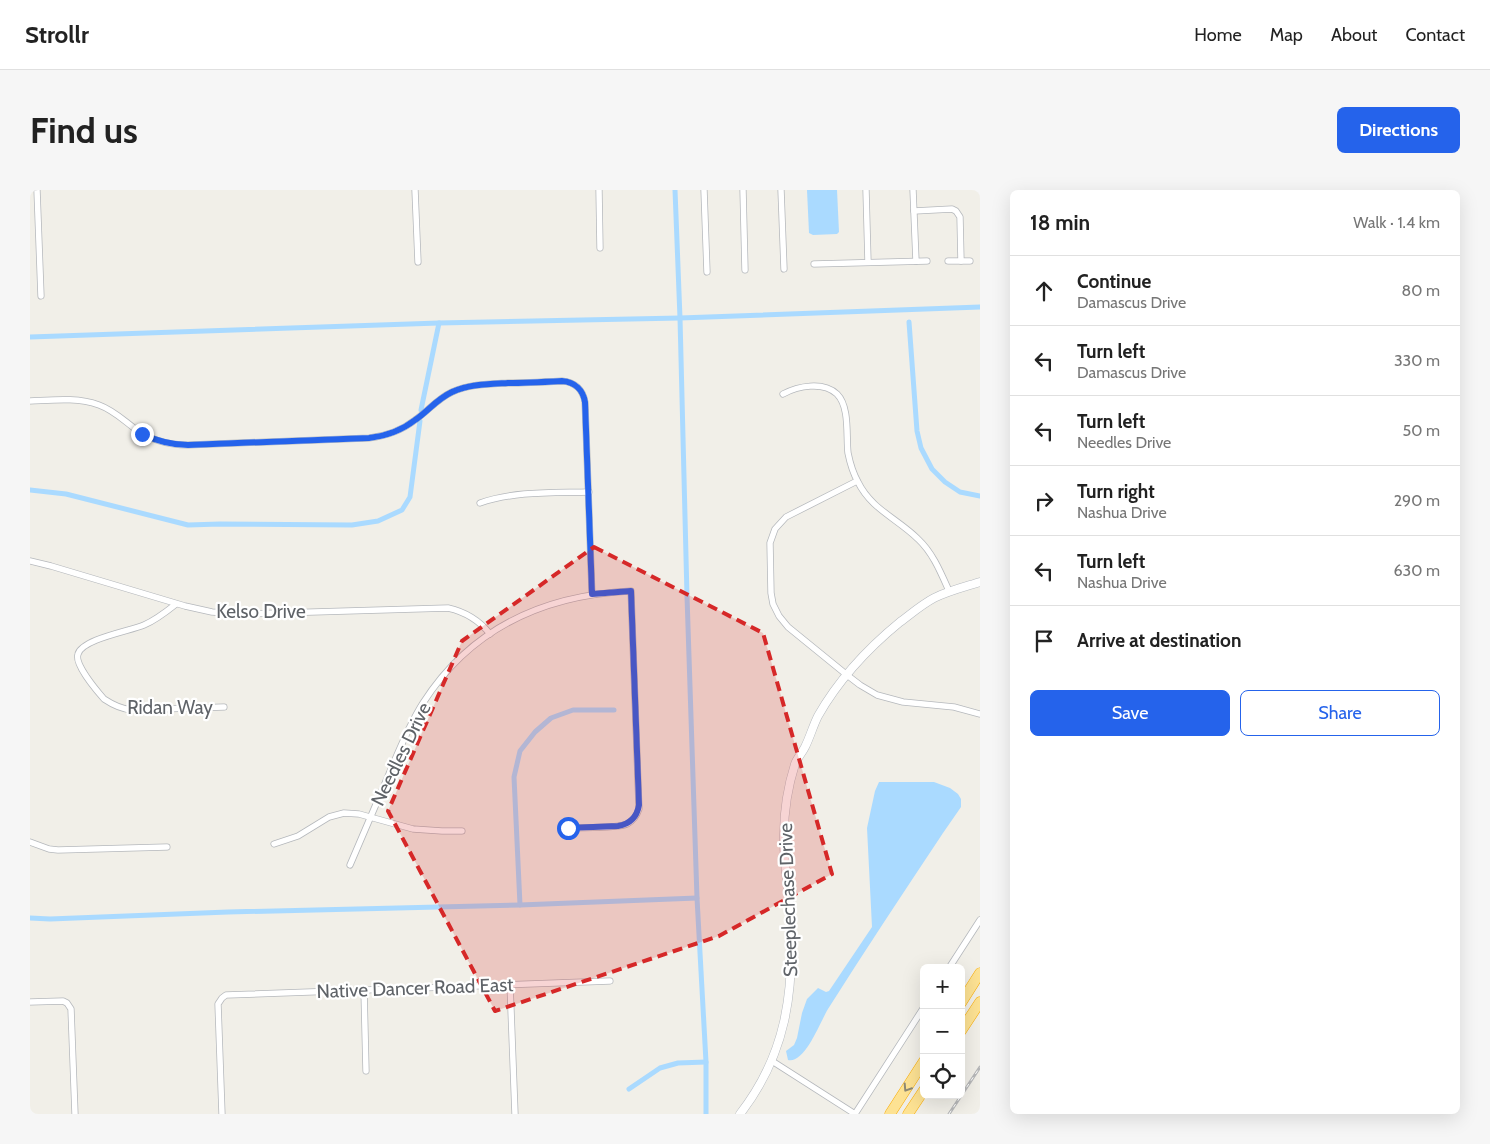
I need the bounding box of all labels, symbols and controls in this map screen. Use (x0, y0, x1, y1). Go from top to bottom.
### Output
text: Strollr (25, 20, 89, 49)
text: Home (1194, 24, 1242, 46)
text: Map (1270, 24, 1303, 46)
text: About (1331, 24, 1377, 46)
text: Contact (1405, 24, 1465, 46)
button: Directions (1337, 107, 1460, 153)
text: Find us (30, 109, 138, 152)
text: 18 min (1030, 210, 1090, 235)
text: Walk · 1.4 km (1353, 213, 1440, 232)
text: Continue (1077, 270, 1151, 293)
icon: ahead (1030, 277, 1058, 305)
text: 80 m (1402, 281, 1440, 300)
text: Damascus Drive (1077, 293, 1186, 312)
text: Turn left (1077, 340, 1145, 363)
icon: left (1030, 347, 1058, 375)
text: 330 m (1394, 351, 1440, 370)
text: Damascus Drive (1077, 363, 1186, 382)
text: Turn left (1077, 410, 1145, 433)
icon: left (1030, 417, 1058, 445)
text: 50 m (1403, 421, 1440, 440)
route end (131, 423, 154, 446)
text: Needles Drive (1077, 433, 1171, 452)
text: Turn right (1077, 480, 1155, 503)
icon: right (1030, 487, 1058, 515)
text: 290 m (1394, 491, 1440, 510)
text: Nashua Drive (1077, 503, 1167, 522)
text: Turn left (1077, 550, 1145, 573)
icon: left (1030, 557, 1058, 585)
text: 630 m (1393, 561, 1440, 580)
text: Nashua Drive (1077, 573, 1167, 592)
street label: Kelso Drive (216, 600, 306, 623)
icon: arrive (1030, 627, 1058, 655)
text: Arrive at destination (1077, 629, 1241, 652)
button: Save (1030, 690, 1230, 736)
button: Share (1240, 690, 1440, 736)
street label: Ridan Way (127, 696, 213, 719)
street label: Needles Drive (366, 698, 436, 809)
route start (557, 817, 580, 840)
street label: Steeplechase Drive (774, 822, 802, 977)
map controls (920, 964, 965, 1099)
button: + (920, 964, 965, 1009)
street label: Native Dancer Road East (316, 973, 514, 1003)
button: − (920, 1009, 965, 1054)
button: locate (920, 1054, 965, 1099)
one-way arrow (904, 1082, 913, 1091)

